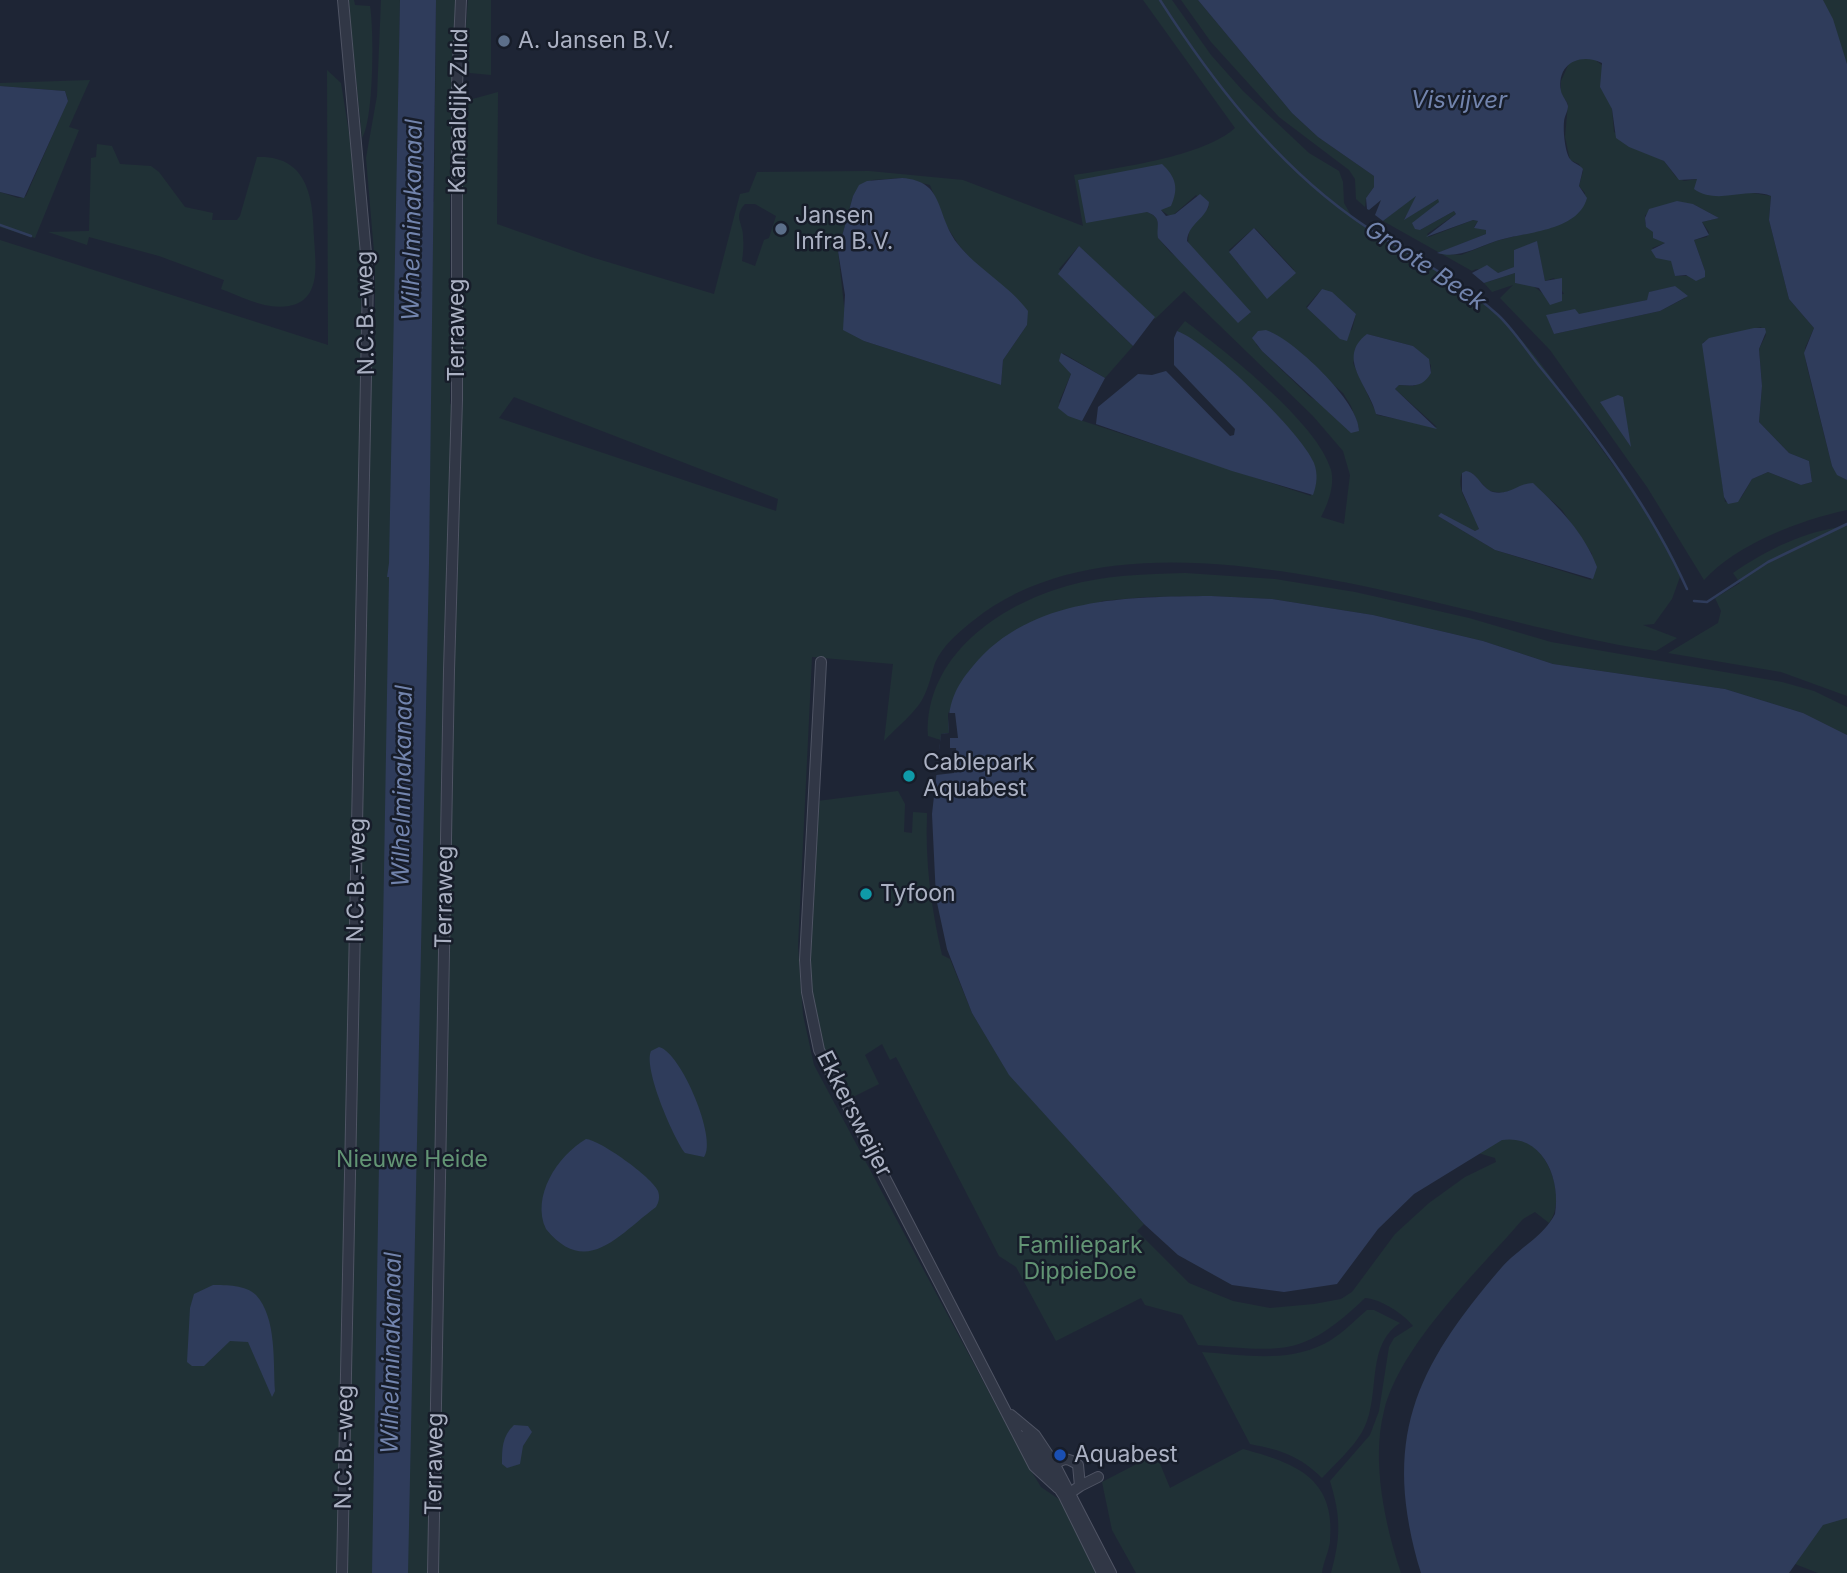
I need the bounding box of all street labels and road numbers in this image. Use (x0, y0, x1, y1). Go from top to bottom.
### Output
street label: Kanaaldijk Zuid (444, 28, 474, 194)
street label: N.C.B.-weg (351, 250, 381, 376)
street label: Terraweg (443, 279, 471, 381)
street label: N.C.B.-weg (342, 817, 372, 943)
street label: Terraweg (430, 845, 460, 949)
street label: Ekkersweijer (810, 1046, 898, 1182)
street label: N.C.B.-weg (330, 1384, 360, 1510)
street label: Terraweg (420, 1412, 450, 1516)

